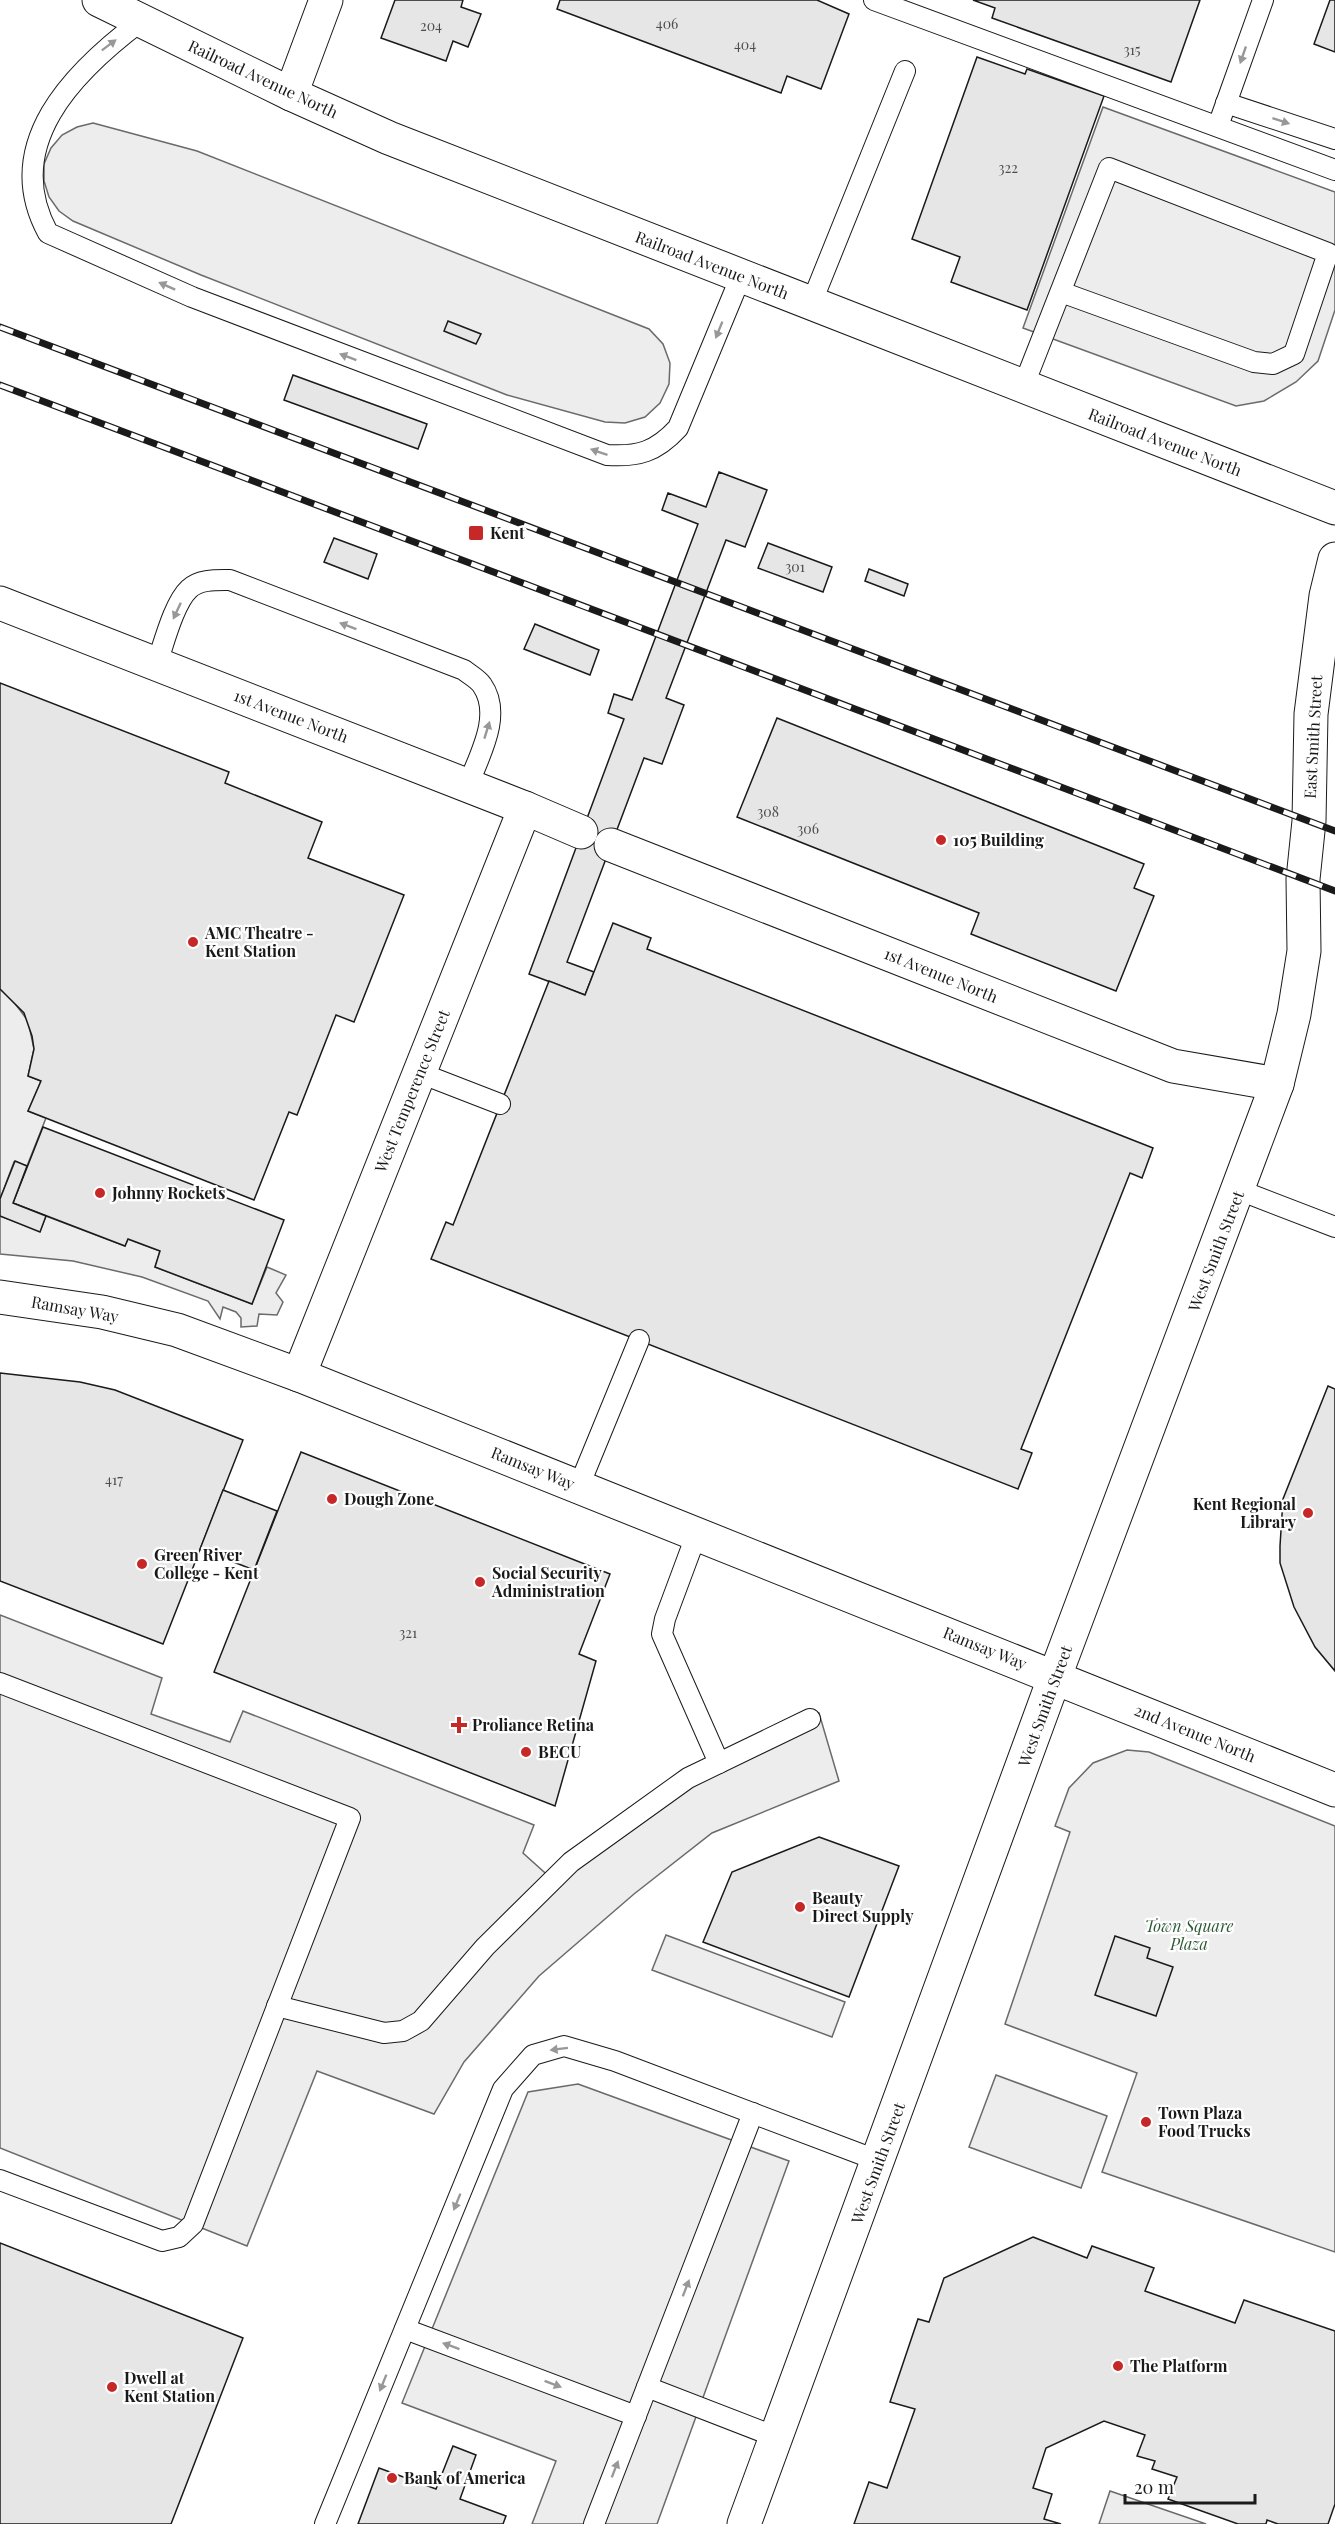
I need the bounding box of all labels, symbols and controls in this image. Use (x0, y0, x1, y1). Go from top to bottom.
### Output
house number: 406 (656, 14, 678, 33)
house number: 204 (420, 16, 442, 35)
street label: Railroad Avenue North (185, 35, 342, 123)
house number: 404 (734, 35, 756, 54)
one-way arrow (102, 39, 117, 51)
house number: 315 (1123, 40, 1141, 59)
one-way arrow (1238, 46, 1248, 64)
one-way arrow (1272, 117, 1290, 127)
house number: 322 (998, 158, 1018, 177)
street label: Railroad Avenue North (633, 226, 792, 304)
one-way arrow (157, 281, 175, 291)
one-way arrow (714, 321, 723, 339)
one-way arrow (339, 351, 357, 361)
street label: Railroad Avenue North (1086, 403, 1245, 481)
one-way arrow (590, 447, 608, 456)
place label: Kent (490, 522, 525, 543)
marker: Kent (467, 524, 485, 542)
house number: 301 (785, 557, 805, 576)
one-way arrow (173, 603, 182, 620)
one-way arrow (339, 620, 357, 630)
street label: East Smith Street (1299, 674, 1326, 799)
street label: 1st Avenue North (231, 684, 352, 747)
one-way arrow (483, 721, 493, 739)
house number: 308 (757, 802, 779, 821)
house number: 306 (797, 819, 819, 838)
place label: 105 Building (953, 829, 1044, 850)
marker: 105 Building (934, 833, 948, 847)
place label: AMC Theatre - Kent Station (204, 922, 314, 961)
marker: AMC Theatre - Kent Station (186, 935, 200, 949)
street label: 1st Avenue North (881, 942, 1002, 1007)
street label: West Temperence Street (369, 1006, 454, 1176)
place label: Johnny Rockets (111, 1182, 225, 1203)
marker: Johnny Rockets (93, 1186, 107, 1200)
street label: West Smith Street (1183, 1187, 1248, 1315)
street label: Ramsay Way (30, 1291, 120, 1327)
street label: Ramsay Way (488, 1441, 578, 1494)
house number: 417 (105, 1470, 123, 1489)
place label: Dough Zone (344, 1488, 434, 1509)
marker: Dough Zone (325, 1492, 339, 1506)
place label: Kent Regional Library (1193, 1493, 1297, 1532)
marker: Kent Regional Library (1301, 1506, 1315, 1520)
place label: Green River College - Kent (154, 1544, 259, 1583)
marker: Green River College - Kent (135, 1557, 149, 1571)
place label: Social Security Administration (491, 1562, 605, 1601)
marker: Social Security Administration (473, 1575, 487, 1589)
street label: Ramsay Way (940, 1621, 1030, 1674)
house number: 321 (399, 1623, 417, 1642)
street label: West Smith Street (1013, 1642, 1076, 1770)
street label: 2nd Avenue North (1132, 1699, 1259, 1767)
place label: Proliance Retina (472, 1714, 595, 1735)
marker: Proliance Retina (450, 1716, 468, 1734)
place label: BECU (538, 1741, 581, 1762)
marker: BECU (519, 1745, 533, 1759)
place label: Beauty Direct Supply (812, 1887, 914, 1926)
marker: Beauty Direct Supply (793, 1900, 807, 1914)
park label: Town Square Plaza (1145, 1915, 1233, 1954)
one-way arrow (549, 2044, 568, 2054)
street label: West Smith Street (846, 2099, 909, 2227)
place label: Town Plaza Food Trucks (1158, 2102, 1251, 2141)
marker: Town Plaza Food Trucks (1139, 2115, 1153, 2129)
one-way arrow (452, 2193, 461, 2211)
one-way arrow (681, 2278, 691, 2296)
one-way arrow (442, 2341, 460, 2351)
place label: The Platform (1130, 2355, 1228, 2376)
marker: The Platform (1111, 2359, 1125, 2373)
place label: Dwell at Kent Station (124, 2367, 215, 2406)
one-way arrow (378, 2374, 388, 2392)
marker: Dwell at Kent Station (105, 2380, 119, 2394)
one-way arrow (544, 2380, 562, 2390)
one-way arrow (611, 2460, 621, 2478)
place label: Bank of America (404, 2467, 526, 2488)
scale bar (1125, 2467, 1256, 2505)
marker: Bank of America (385, 2471, 399, 2485)
text: 20 m (1134, 2475, 1174, 2499)

